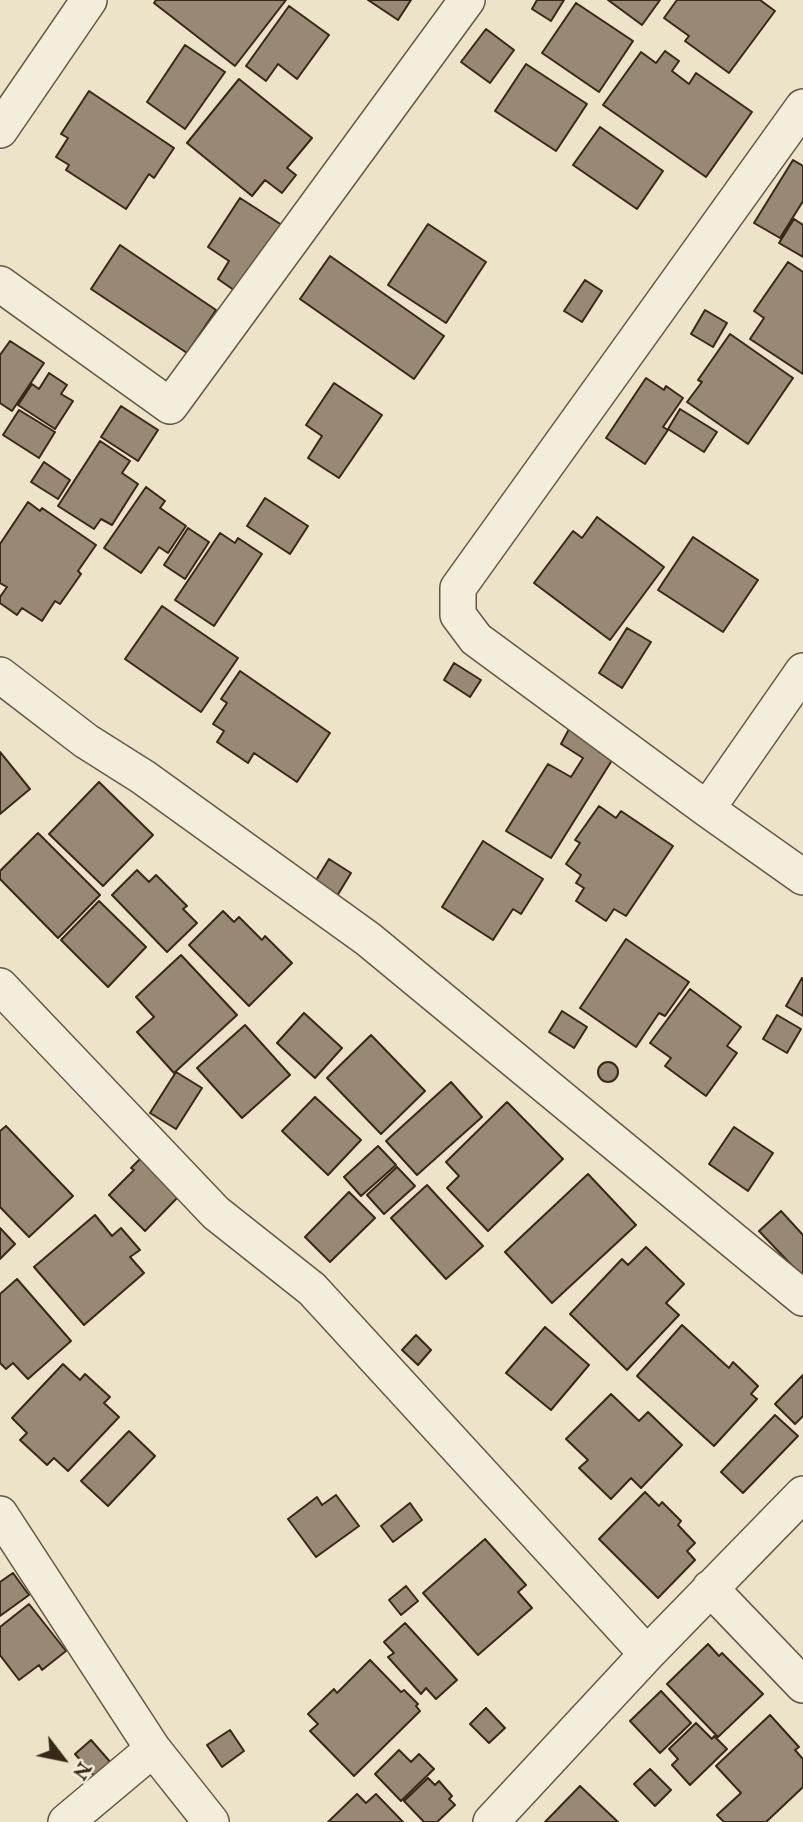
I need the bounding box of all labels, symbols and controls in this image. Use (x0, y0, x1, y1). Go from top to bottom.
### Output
north arrow (28, 1724, 98, 1794)
text: N (66, 1757, 95, 1783)

